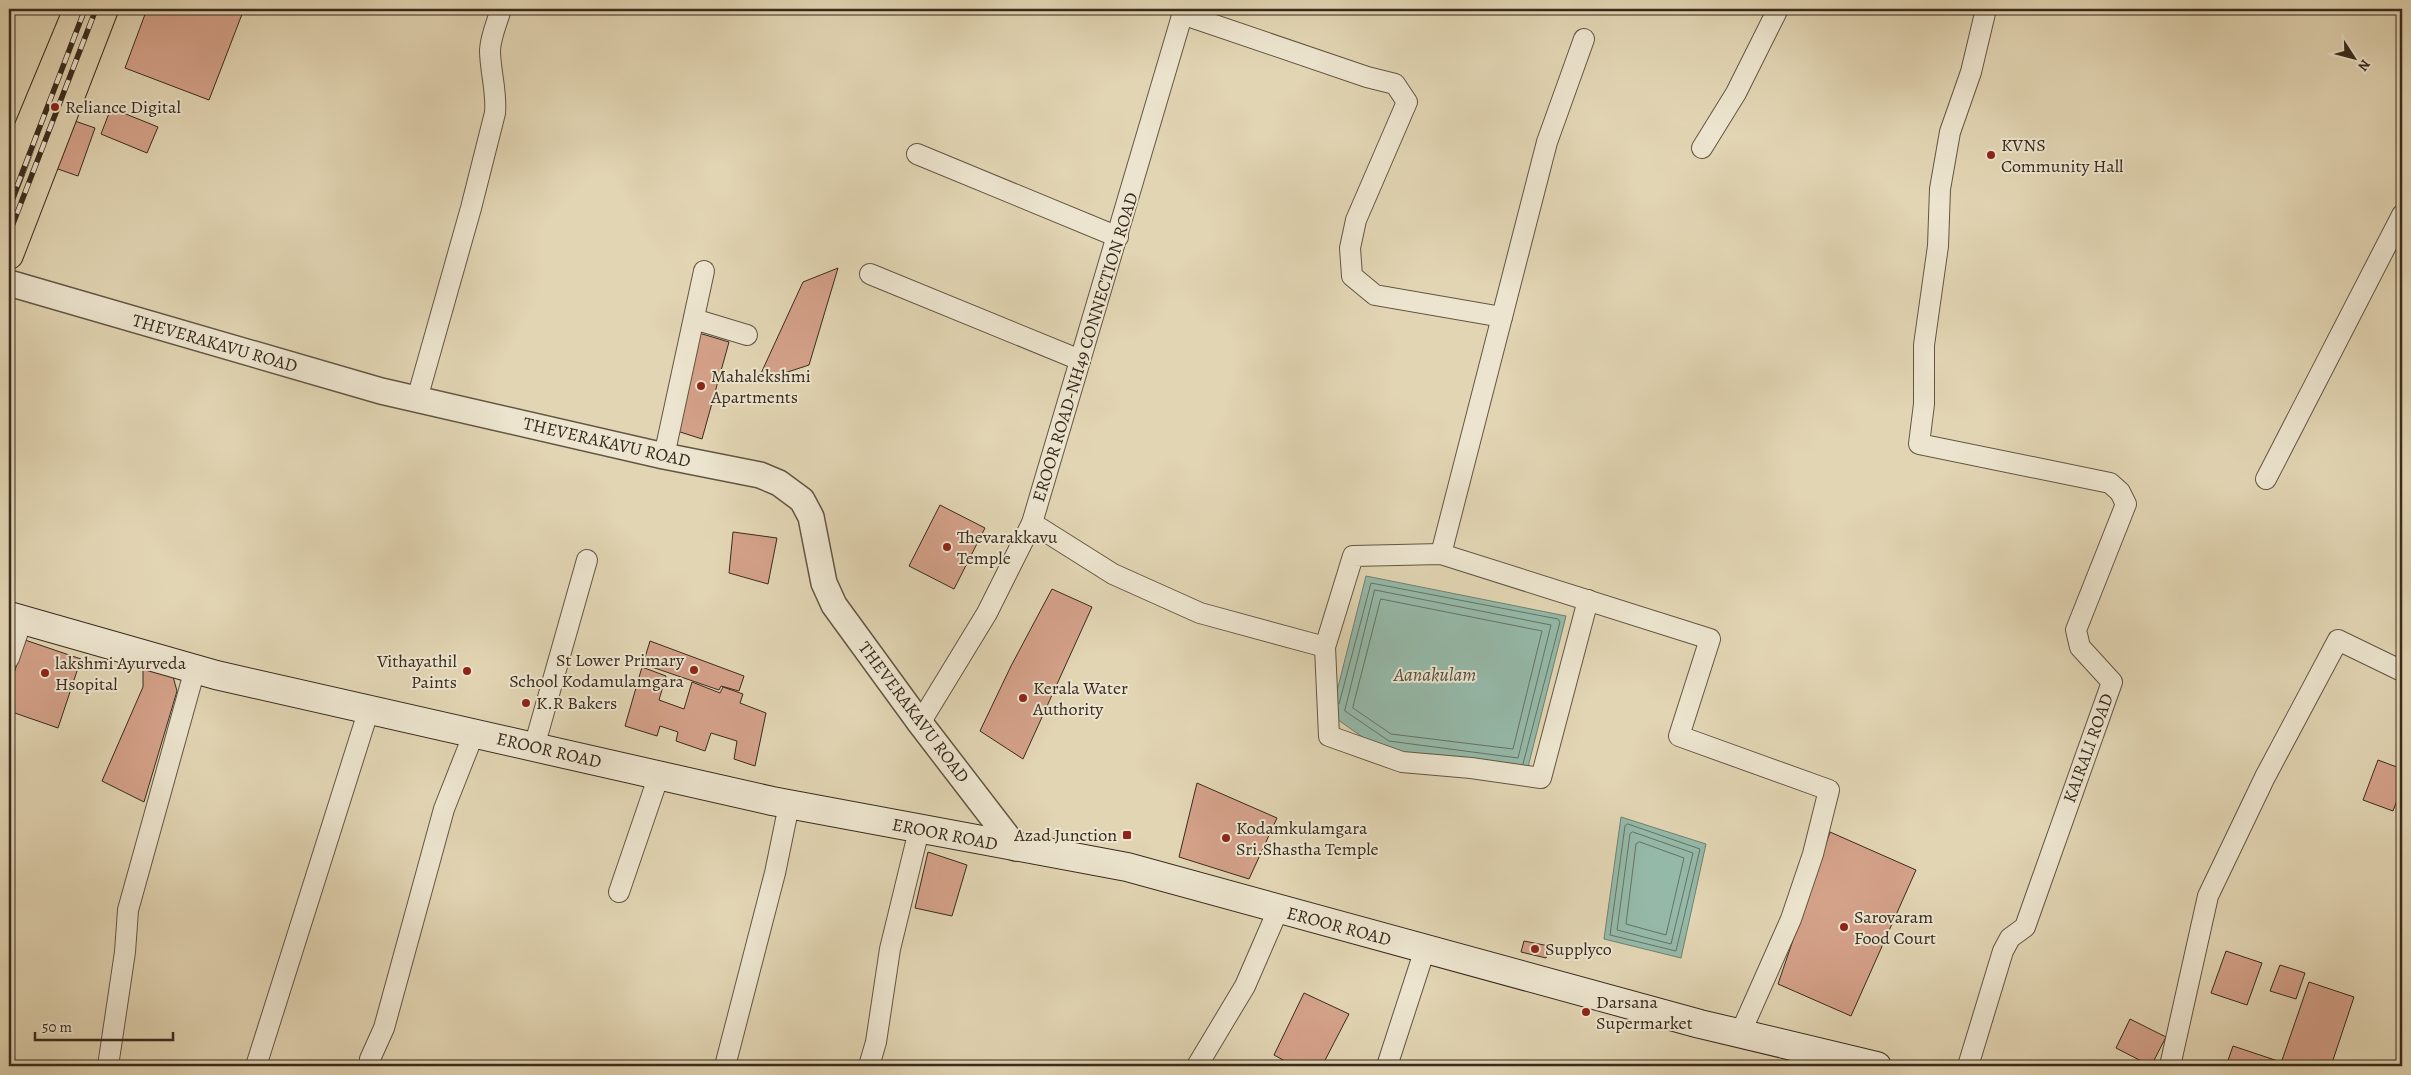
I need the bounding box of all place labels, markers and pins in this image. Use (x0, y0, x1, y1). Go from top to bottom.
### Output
place label: Reliance Digital (65, 95, 181, 119)
marker: Reliance Digital (49, 101, 61, 113)
place label: KVNS Community Hall (2001, 133, 2124, 178)
marker: KVNS Community Hall (1985, 149, 1997, 161)
place label: Mahalekshmi Apartments (710, 364, 811, 409)
marker: Mahalekshmi Apartments (695, 380, 707, 392)
place label: Thevarakkavu Temple (957, 525, 1058, 570)
marker: Thevarakkavu Temple (941, 541, 953, 553)
place label: St Lower Primary School Kodamulamgara (509, 648, 685, 693)
place label: Vithayathil Paints (376, 649, 458, 694)
place label: lakshmi Ayurveda Hsopital (55, 651, 187, 696)
marker: St Lower Primary School Kodamulamgara (688, 664, 700, 676)
marker: Vithayathil Paints (461, 665, 473, 677)
marker: lakshmi Ayurveda Hsopital (39, 667, 51, 679)
place label: Kerala Water Authority (1032, 676, 1128, 721)
place label: K.R Bakers (536, 691, 617, 715)
marker: Kerala Water Authority (1017, 692, 1029, 704)
marker: K.R Bakers (520, 697, 532, 709)
place label: Kodamkulamgara Sri.Shastha Temple (1236, 816, 1379, 861)
place label: Azad Junction (1013, 823, 1117, 847)
marker: Azad Junction (1121, 829, 1133, 841)
marker: Kodamkulamgara Sri.Shastha Temple (1220, 832, 1232, 844)
place label: Sarovaram Food Court (1854, 905, 1936, 950)
marker: Sarovaram Food Court (1838, 921, 1850, 933)
place label: Supplyco (1545, 937, 1612, 961)
marker: Supplyco (1529, 943, 1541, 955)
place label: Darsana Supermarket (1596, 990, 1693, 1035)
marker: Darsana Supermarket (1580, 1006, 1592, 1018)

